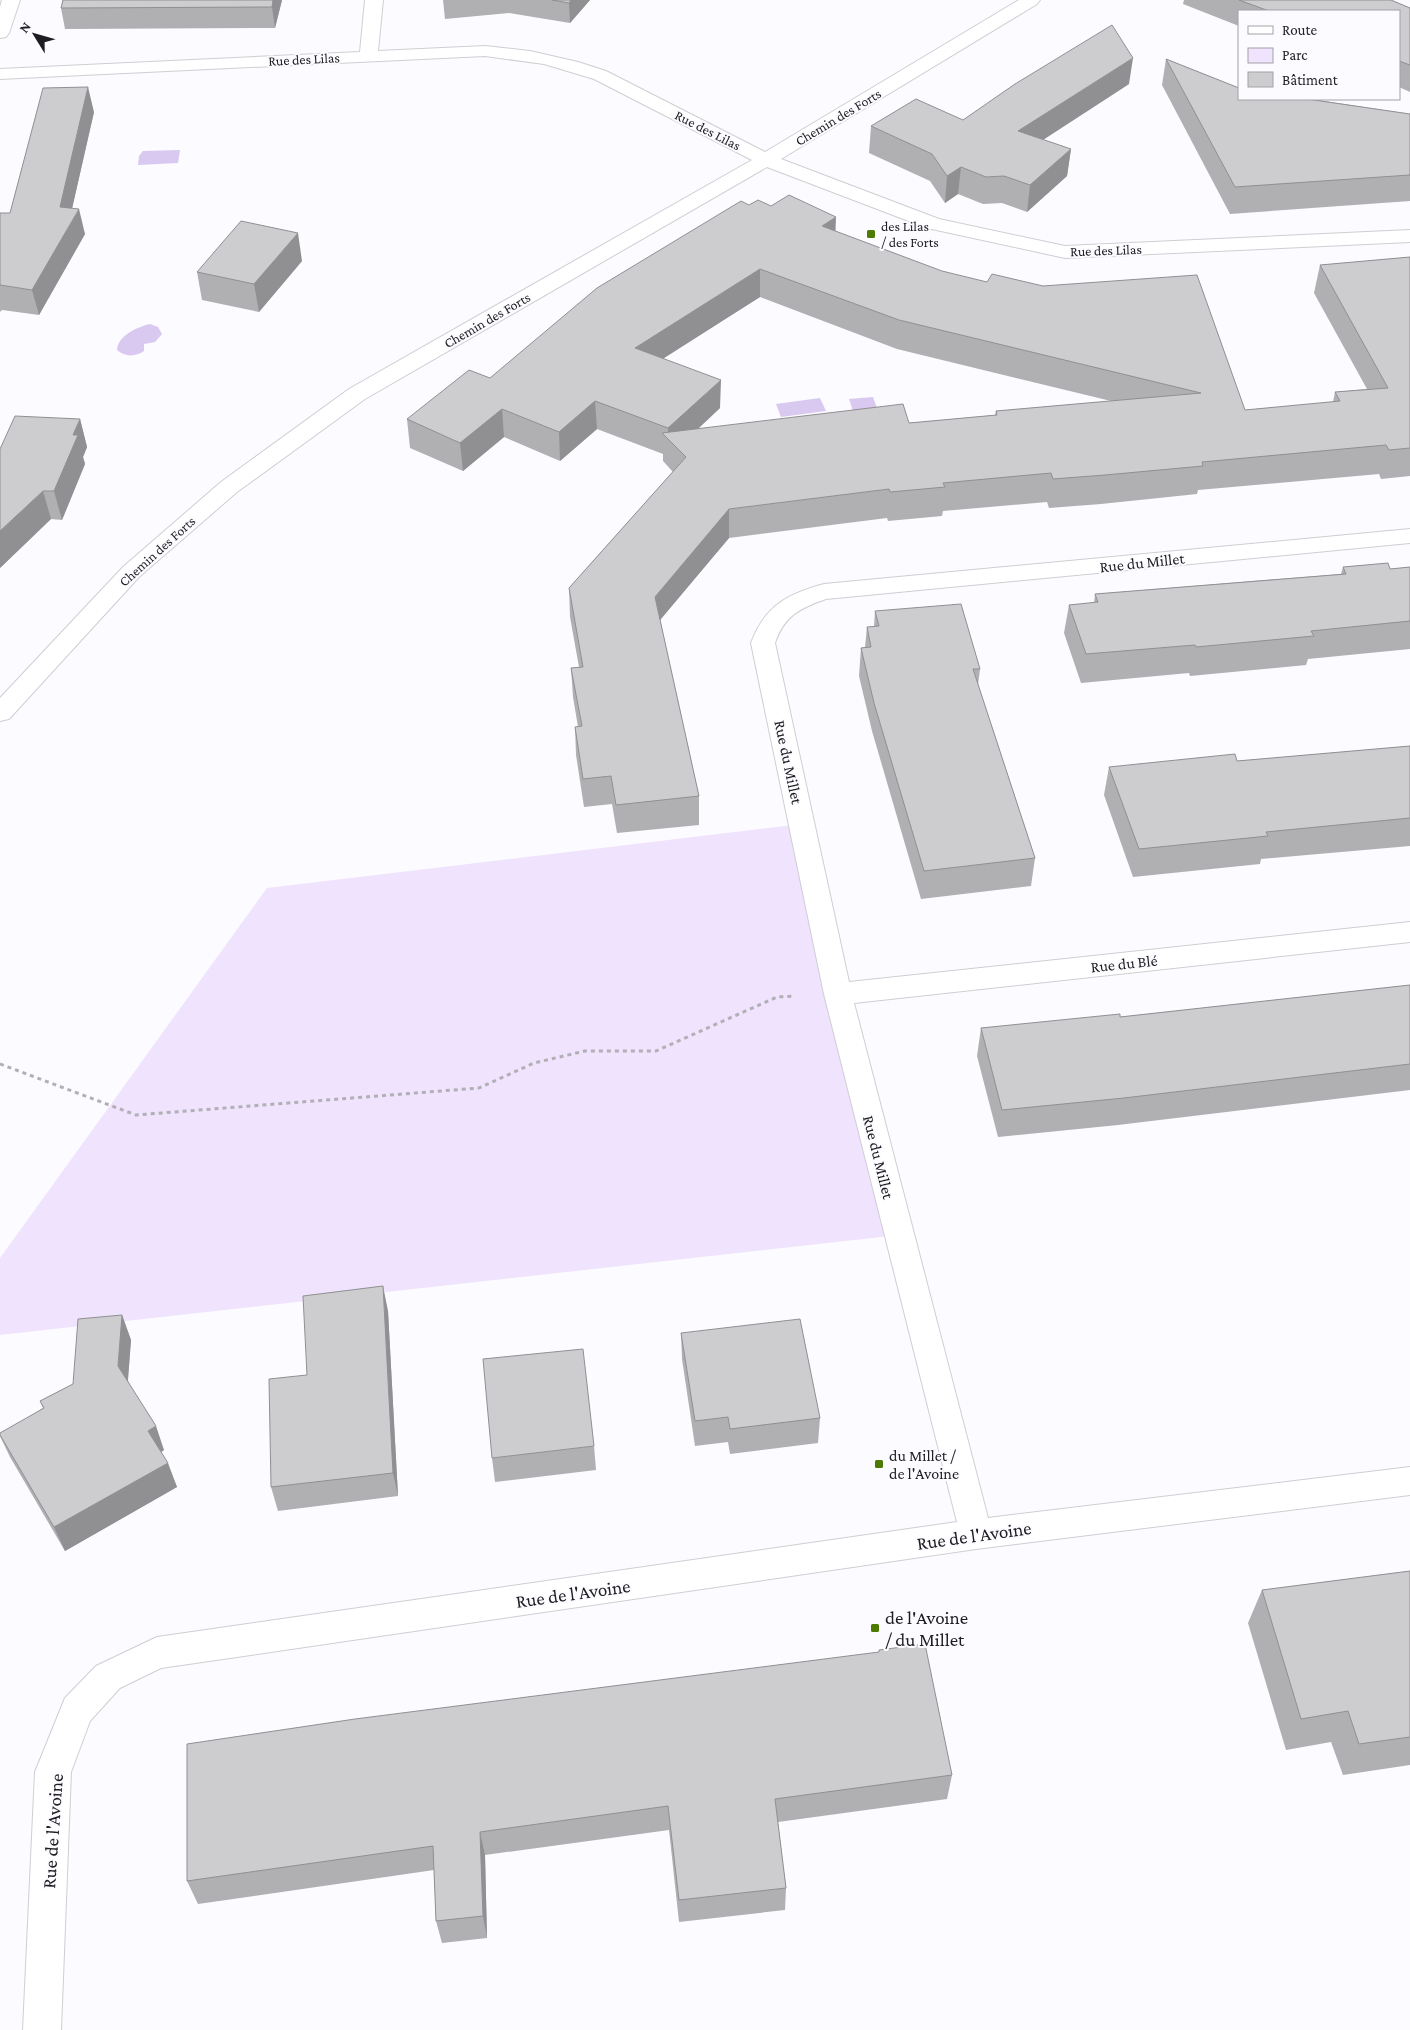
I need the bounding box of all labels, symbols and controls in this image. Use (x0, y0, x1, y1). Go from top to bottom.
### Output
north arrow (10, 10, 60, 60)
legend (1238, 10, 1400, 100)
text: N (15, 18, 34, 36)
text: Route (1282, 22, 1317, 38)
text: Parc (1282, 47, 1308, 63)
street label: Rue des Lilas (268, 49, 340, 69)
text: Bâtiment (1282, 72, 1339, 88)
street label: Chemin des Forts (792, 85, 884, 149)
street label: Rue des Lilas (672, 107, 744, 153)
place label: des Lilas / des Forts (881, 218, 939, 250)
marker: des Lilas / des Forts (865, 228, 877, 240)
street label: Rue des Lilas (1070, 241, 1142, 259)
street label: Chemin des Forts (441, 289, 533, 351)
street label: Chemin des Forts (116, 513, 198, 589)
street label: Rue du Millet (1099, 550, 1186, 575)
street label: Rue du Millet (771, 719, 806, 806)
street label: Rue du Blé (1090, 952, 1158, 975)
street label: Rue du Millet (860, 1114, 897, 1201)
place label: du Millet / de l'Avoine (889, 1447, 959, 1482)
marker: du Millet / de l'Avoine (873, 1458, 885, 1470)
street label: Rue de l'Avoine (915, 1517, 1033, 1554)
street label: Rue de l'Avoine (514, 1575, 632, 1612)
place label: de l'Avoine / du Millet (885, 1607, 968, 1650)
marker: de l'Avoine / du Millet (869, 1622, 881, 1634)
street label: Rue de l'Avoine (38, 1773, 67, 1889)

